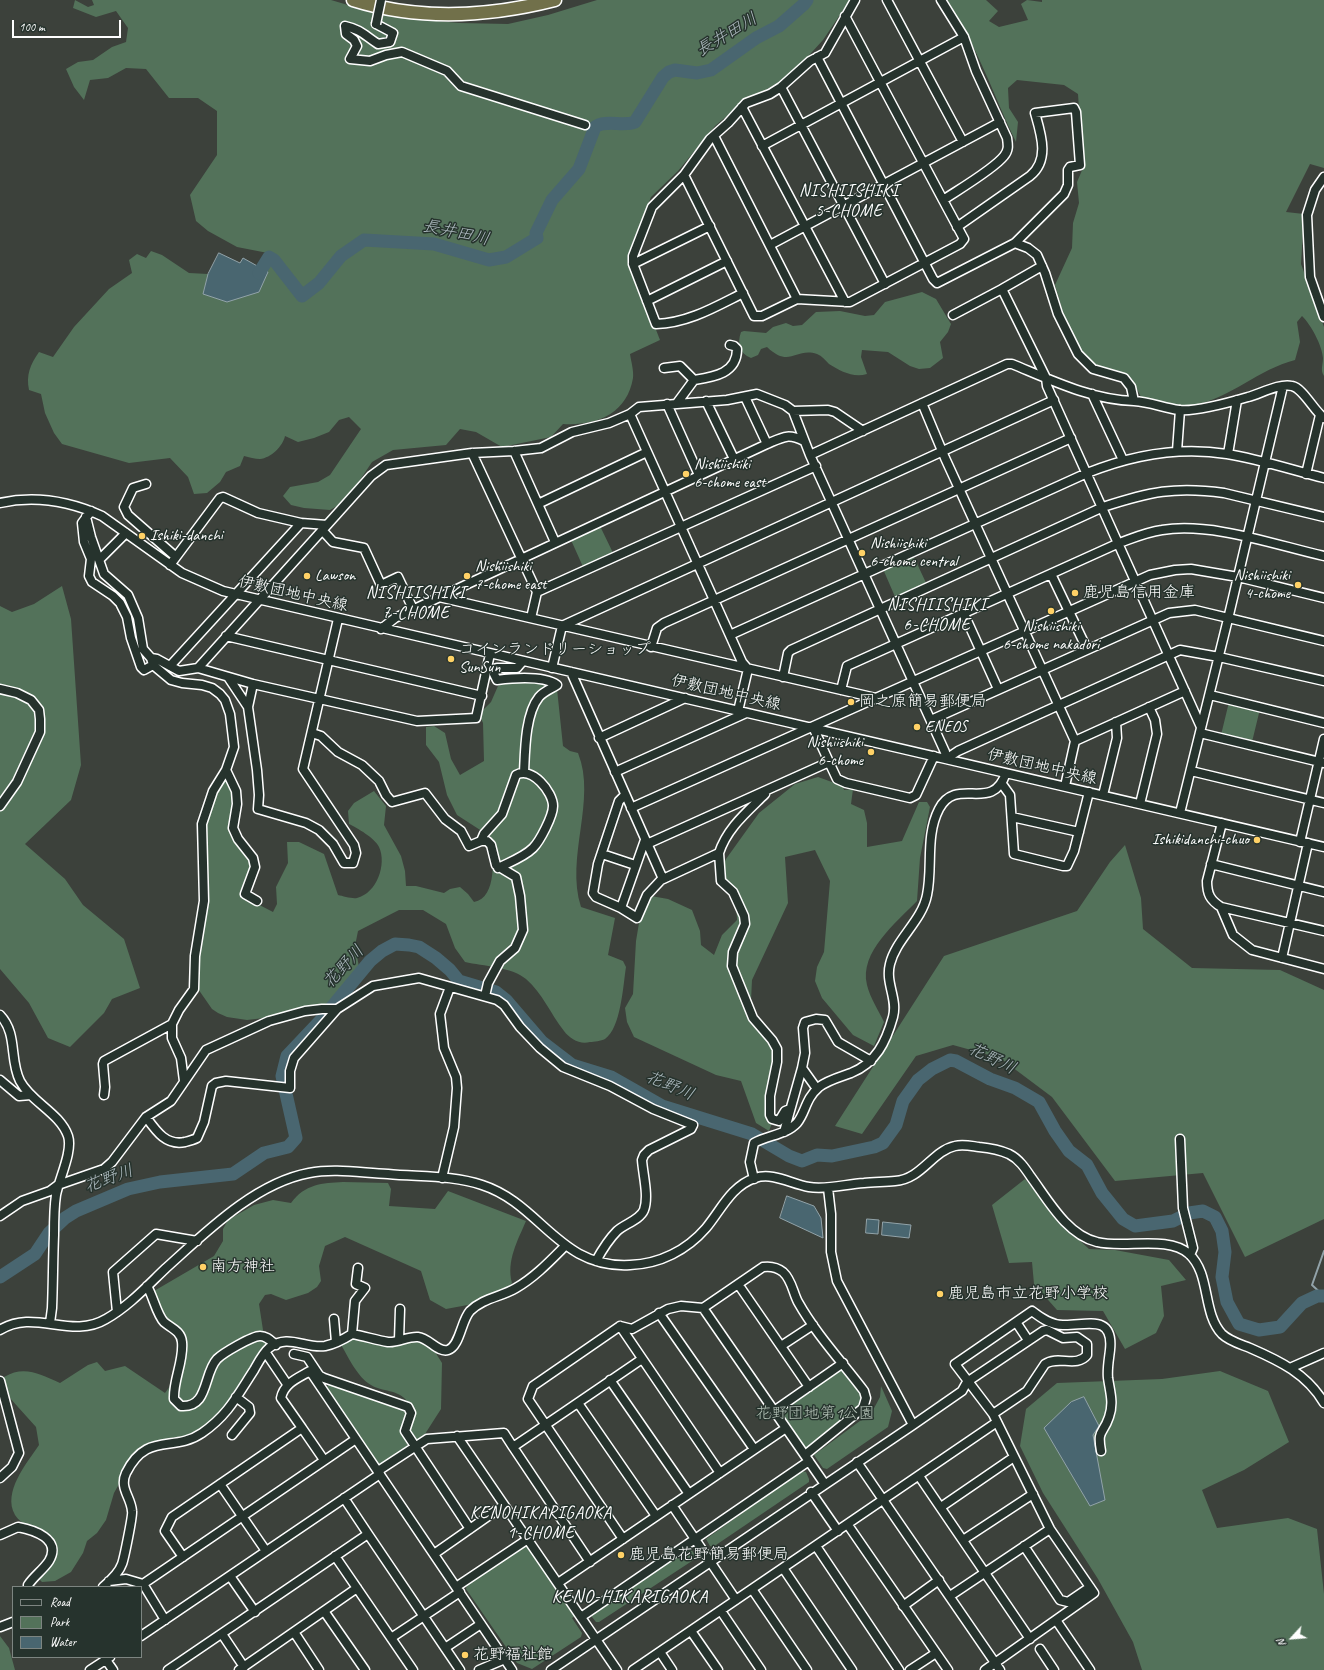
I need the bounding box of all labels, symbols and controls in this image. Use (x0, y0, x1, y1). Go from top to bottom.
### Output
water label: 長井田川 (693, 9, 761, 61)
scale bar (14, 12, 123, 38)
text: 100 m (19, 19, 45, 35)
district label: NISHIISHIKI 5-CHOME (799, 182, 899, 222)
water label: 長井田川 (421, 216, 491, 250)
place label: Nishiishiki 6-chome east (694, 455, 765, 493)
marker: Nishiishiki 6-chome east (681, 469, 691, 479)
place label: Ishiki-danchi (150, 526, 223, 546)
marker: Ishiki-danchi (137, 531, 147, 541)
place label: Nishiishiki 6-chome central (870, 534, 957, 572)
marker: Nishiishiki 6-chome central (857, 548, 867, 558)
place label: Nishiishiki 7-chome east (475, 557, 546, 595)
place label: Lawson (315, 566, 355, 586)
place label: Nishiishiki 4-chome (1234, 566, 1290, 604)
marker: Lawson (302, 571, 312, 581)
marker: Nishiishiki 7-chome east (462, 571, 472, 581)
street label: 伊敷団地中央線 (236, 572, 350, 616)
marker: Nishiishiki 4-chome (1293, 580, 1303, 590)
place label: 鹿児島信用金庫 (1083, 583, 1195, 603)
district label: NISHIISHIKI 7-CHOME (366, 584, 466, 624)
marker: 鹿児島信用金庫 (1070, 588, 1080, 598)
district label: NISHIISHIKI 6-CHOME (887, 596, 987, 636)
marker: Nishiishiki 6-chome nakadori (1046, 606, 1056, 616)
place label: Nishiishiki 6-chome nakadori (1003, 617, 1099, 655)
place label: コインランドリーショップ SunSun (459, 640, 651, 678)
marker: コインランドリーショップ SunSun (446, 654, 456, 664)
street label: 伊敷団地中央線 (669, 671, 783, 715)
place label: 岡之原簡易郵便局 (859, 692, 987, 712)
marker: 岡之原簡易郵便局 (846, 697, 856, 707)
place label: ENEOS (925, 717, 967, 737)
marker: ENEOS (912, 722, 922, 732)
place label: Nishiishiki 6-chome (807, 733, 863, 771)
street label: 伊敷団地中央線 (985, 745, 1099, 789)
marker: Nishiishiki 6-chome (866, 747, 876, 757)
place label: Ishikidanchi-chuo (1152, 830, 1249, 850)
marker: Ishikidanchi-chuo (1252, 835, 1262, 845)
water label: 花野川 (319, 941, 369, 993)
water label: 花野川 (965, 1039, 1019, 1079)
water label: 花野川 (643, 1067, 697, 1105)
water label: 花野川 (82, 1161, 136, 1197)
place label: 南方神社 (211, 1257, 275, 1277)
marker: 南方神社 (198, 1262, 208, 1272)
place label: 鹿児島市立花野小学校 (948, 1284, 1108, 1304)
marker: 鹿児島市立花野小学校 (935, 1289, 945, 1299)
park label: 花野団地第1公園 (755, 1404, 875, 1424)
district label: KENOHIKARIGAOKA 1-CHOME (471, 1504, 611, 1544)
place label: 鹿児島花野簡易郵便局 (629, 1545, 789, 1565)
marker: 鹿児島花野簡易郵便局 (616, 1550, 626, 1560)
legend (12, 1586, 142, 1658)
district label: KENO-HIKARIGAOKA (553, 1586, 707, 1608)
text: Road (50, 1594, 70, 1610)
text: Park (50, 1614, 69, 1630)
north arrow (1272, 1618, 1312, 1658)
text: Water (50, 1634, 76, 1650)
text: N (1273, 1637, 1289, 1649)
place label: 花野福祉館 (473, 1645, 553, 1665)
marker: 花野福祉館 (460, 1650, 470, 1660)

